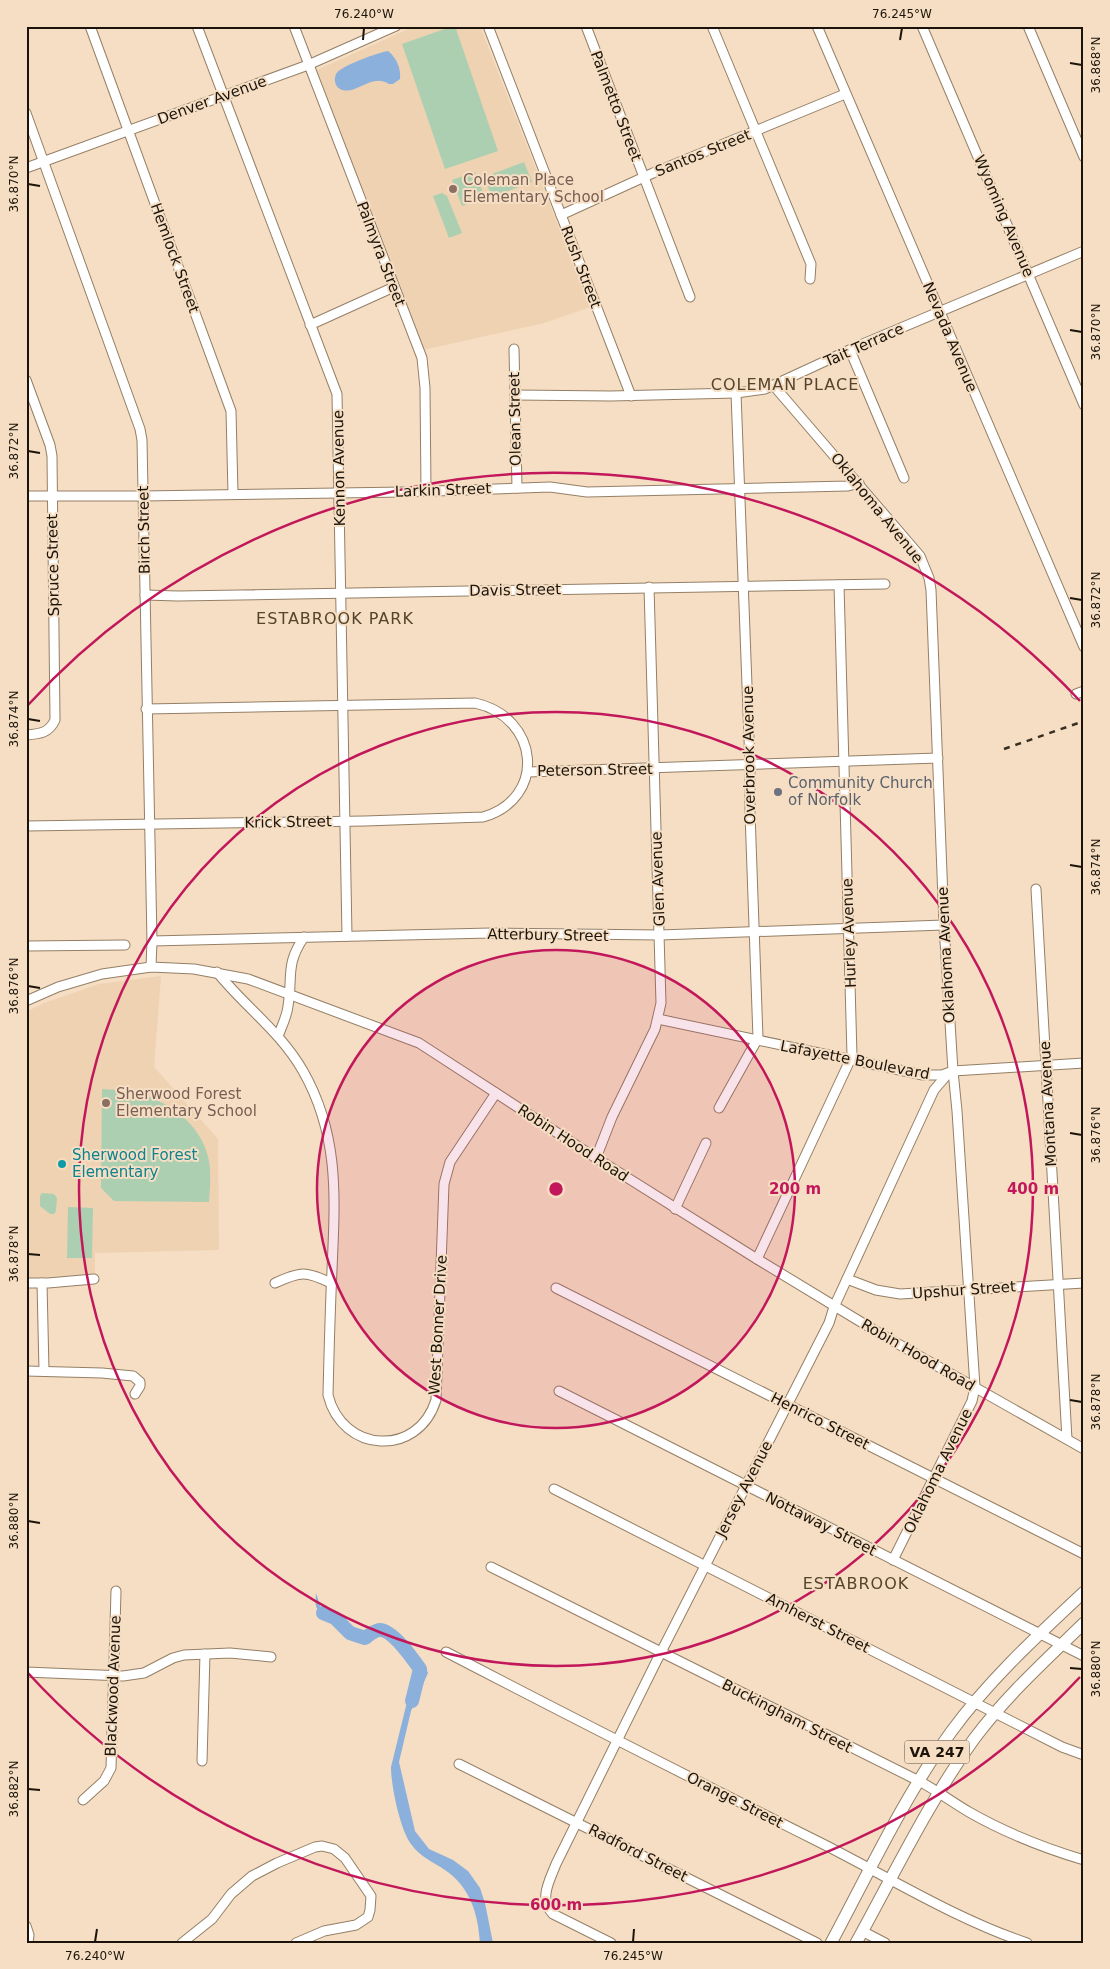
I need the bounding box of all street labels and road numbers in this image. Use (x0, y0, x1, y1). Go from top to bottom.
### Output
street label: Palmetto Street (587, 48, 645, 164)
street label: Denver Avenue (155, 72, 269, 128)
street label: Santos Street (653, 126, 754, 180)
street label: Wyoming Avenue (970, 152, 1038, 280)
street label: Palmyra Street (353, 199, 409, 309)
street label: Hemlock Street (147, 201, 203, 316)
street label: Rush Street (557, 223, 605, 311)
street label: Nevada Avenue (919, 279, 981, 395)
street label: Tait Terrace (820, 319, 907, 371)
street label: Olean Street (505, 372, 525, 466)
street label: Kennon Avenue (329, 410, 349, 526)
street label: Oklahoma Avenue (827, 449, 927, 567)
street label: Larkin Street (394, 479, 492, 501)
street label: Birch Street (134, 486, 154, 574)
street label: Spruce Street (43, 513, 63, 616)
street label: Davis Street (469, 580, 561, 600)
street label: Overbrook Avenue (739, 685, 759, 825)
street label: Peterson Street (537, 760, 653, 780)
street label: Krick Street (244, 812, 332, 832)
street label: Glen Avenue (647, 831, 669, 927)
street label: Hurley Avenue (838, 878, 860, 988)
street label: Oklahoma Avenue (933, 886, 959, 1024)
street label: Atterbury Street (487, 925, 609, 945)
street label: Lafayette Boulevard (779, 1037, 931, 1083)
street label: Montana Avenue (1036, 1041, 1060, 1167)
street label: Robin Hood Road (514, 1100, 632, 1186)
street label: West Bonner Drive (425, 1254, 451, 1396)
street label: Upshur Street (912, 1277, 1017, 1303)
street label: Robin Hood Road (858, 1315, 978, 1395)
street label: Henrico Street (768, 1388, 872, 1454)
street label: Oklahoma Avenue (900, 1406, 976, 1536)
street label: Jersey Avenue (711, 1438, 776, 1541)
street label: Nottaway Street (763, 1488, 880, 1560)
street label: Amherst Street (763, 1589, 873, 1657)
street label: Blackwood Avenue (102, 1615, 124, 1757)
street label: Buckingham Street (719, 1675, 855, 1757)
road number: VA 247 (904, 1740, 970, 1764)
street label: Orange Street (684, 1768, 786, 1832)
street label: Radford Street (585, 1820, 691, 1886)

